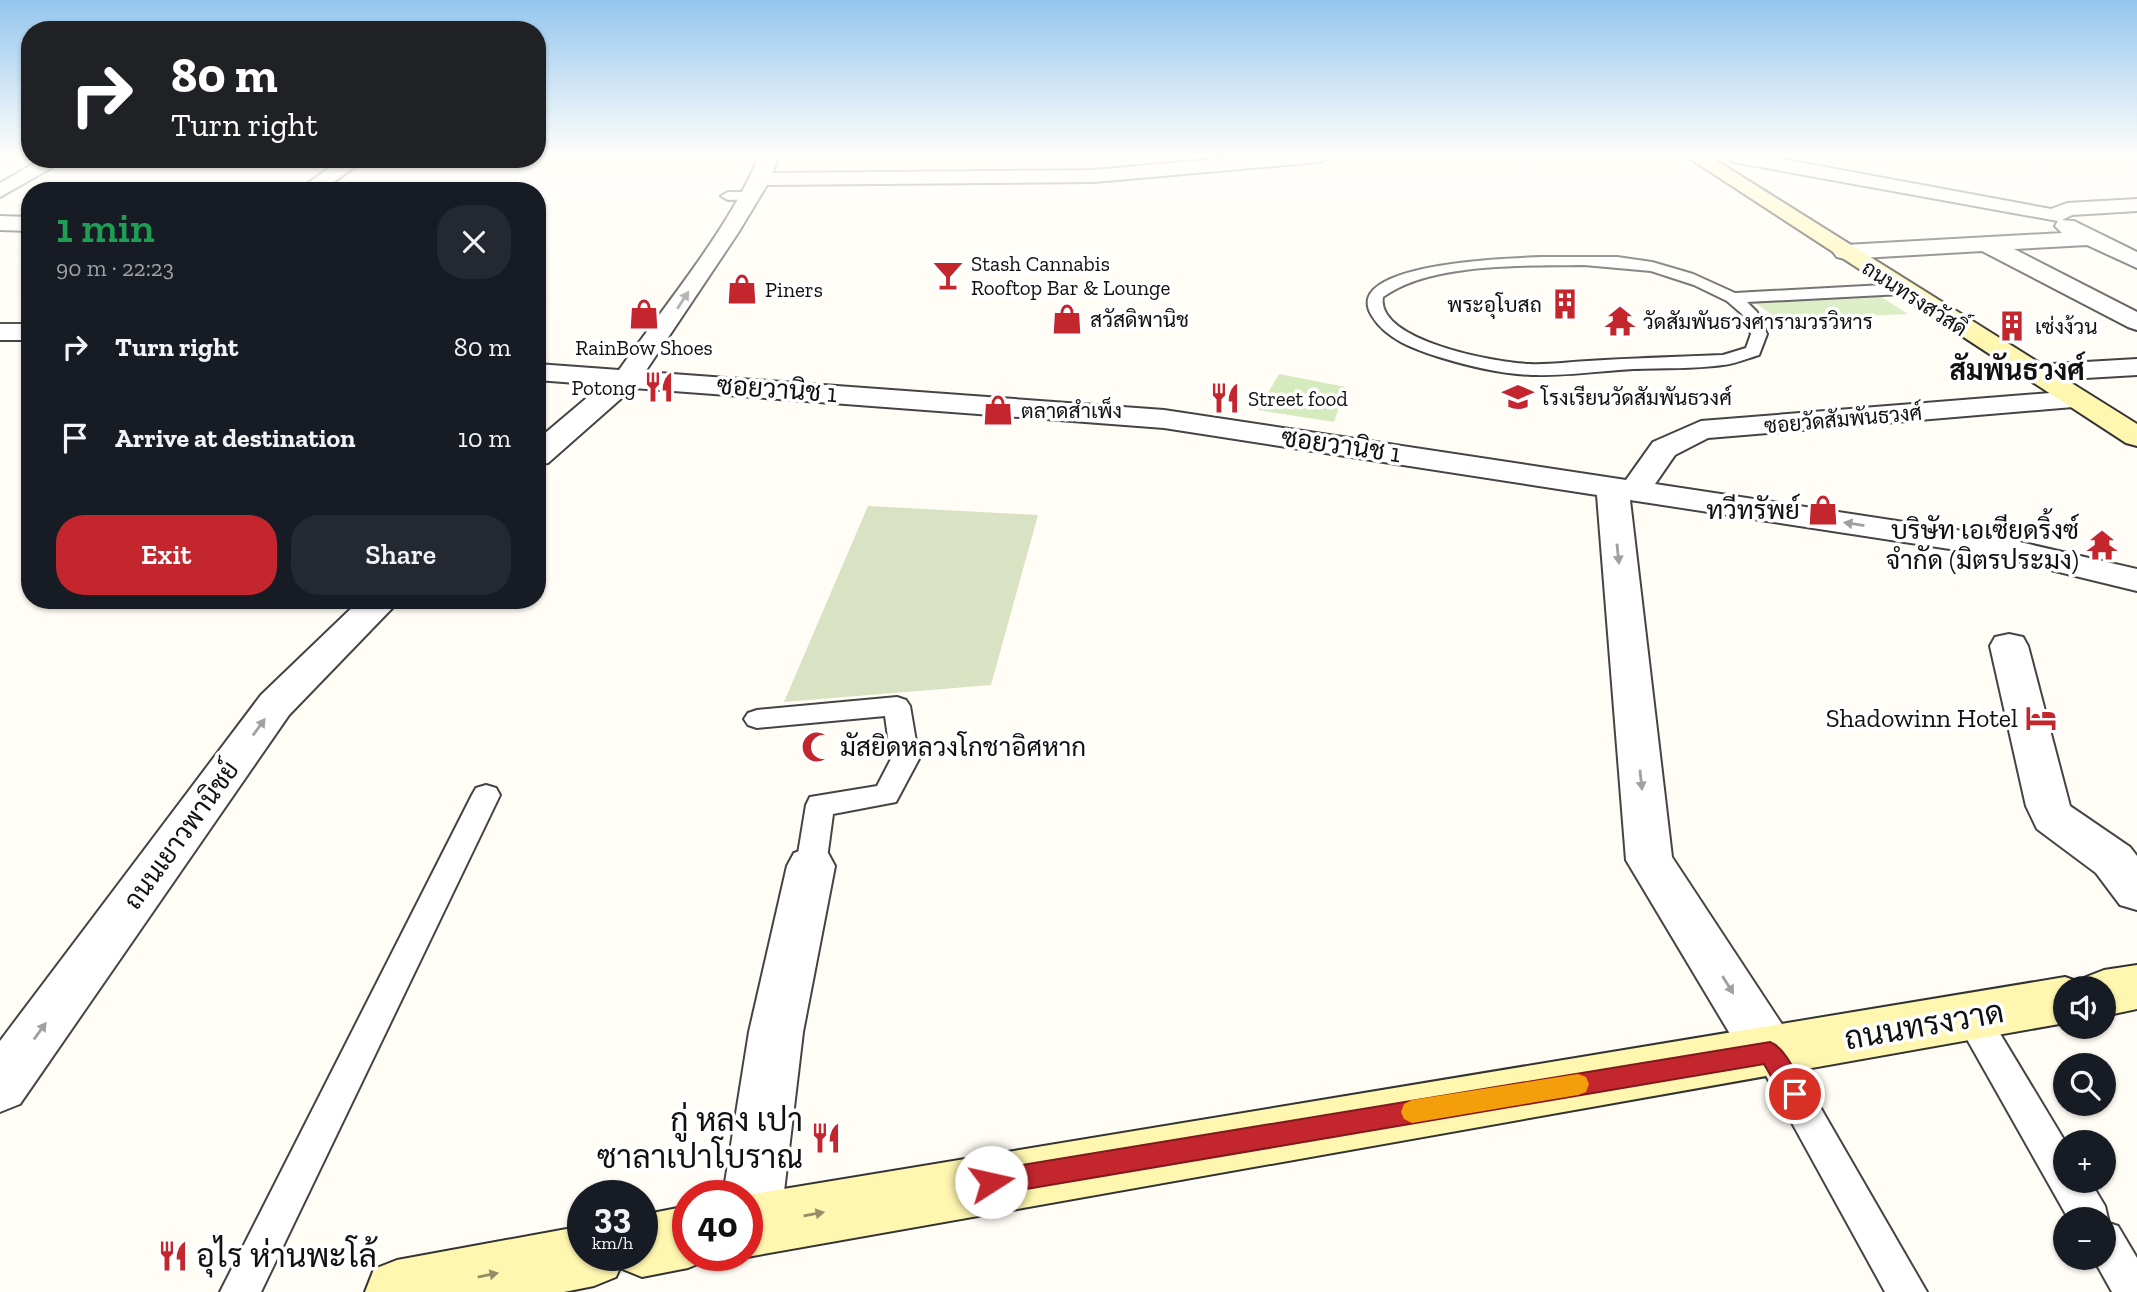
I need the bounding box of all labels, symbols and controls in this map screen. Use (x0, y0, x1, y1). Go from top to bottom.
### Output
text: 80 m (171, 46, 278, 105)
icon: right (56, 49, 147, 140)
text: Turn right (171, 106, 318, 144)
text: 1 min (56, 202, 155, 253)
button: close (437, 205, 511, 279)
street label: ถนนทรงสวัสดิ์ (1858, 249, 1976, 341)
place label: Stash Cannabis Rooftop Bar & Lounge (971, 251, 1171, 300)
text: 90 m · 22:23 (56, 254, 174, 282)
bar icon: Stash Cannabis Rooftop Bar & Lounge (931, 258, 965, 292)
shop icon: Piners (725, 272, 759, 306)
place label: Piners (765, 277, 823, 302)
building icon: พระอุโบสถ (1548, 287, 1582, 321)
one-way arrow (676, 290, 689, 309)
place label: พระอุโบสถ (1447, 292, 1542, 319)
shop icon: RainBow Shoes (627, 297, 661, 331)
shop icon: สวัสดิพานิช (1050, 302, 1084, 336)
temple icon: วัดสัมพันธวงศารามวรวิหาร (1603, 304, 1637, 338)
place label: สวัสดิพานิช (1090, 307, 1189, 332)
place label: วัดสัมพันธวงศารามวรวิหาร (1643, 309, 1873, 334)
building icon: เซ่งง้วน (1995, 309, 2029, 343)
place label: เซ่งง้วน (2035, 314, 2098, 339)
icon: right (56, 328, 94, 366)
text: Turn right (115, 331, 238, 363)
text: 80 m (454, 331, 511, 363)
place label: RainBow Shoes (575, 335, 713, 360)
district label: สัมพันธวงศ์ (1949, 351, 2086, 387)
street label: ซอยวานิช 1 (716, 369, 838, 409)
restaurant icon: Potong (642, 370, 676, 404)
place label: Potong (572, 375, 636, 400)
school or university icon: โรงเรียนวัดสัมพันธวงศ์ (1501, 380, 1535, 414)
restaurant icon: Street food (1208, 381, 1242, 415)
place label: โรงเรียนวัดสัมพันธวงศ์ (1540, 384, 1732, 410)
place label: Street food (1248, 386, 1348, 411)
shop icon: ตลาดสำเพ็ง (981, 393, 1015, 427)
place label: ตลาดสำเพ็ง (1021, 396, 1122, 423)
street label: ซอยวัดสัมพันธวงศ์ (1763, 399, 1923, 438)
icon: arrive (56, 419, 94, 457)
street label: ซอยวานิช 1 (1279, 421, 1403, 469)
text: Arrive at destination (115, 422, 355, 454)
text: 10 m (458, 422, 511, 454)
place label: ทวีทรัพย์ (1706, 493, 1800, 526)
shop icon: ทวีทรัพย์ (1806, 493, 1840, 527)
place label: บริษัท เอเซียดริ้งซ์ จำกัด (มิตรประมง) (1886, 508, 2079, 576)
button: Exit (56, 515, 277, 595)
button: Share (291, 515, 511, 595)
one-way arrow (1843, 518, 1865, 529)
temple icon: บริษัท เอเซียดริ้งซ์ จำกัด (มิตรประมง) (2085, 528, 2119, 562)
one-way arrow (1613, 543, 1624, 565)
hotel icon: Shadowinn Hotel (2024, 701, 2058, 735)
place label: Shadowinn Hotel (1826, 702, 2018, 734)
one-way arrow (252, 718, 266, 736)
mosque icon: มัสยิดหลวงโกชาอิศหาก (800, 730, 834, 764)
place label: มัสยิดหลวงโกชาอิศหาก (840, 731, 1086, 763)
street label: ถนนเยาวพานิชย์ (116, 754, 246, 915)
one-way arrow (1636, 769, 1647, 791)
one-way arrow (1721, 975, 1734, 994)
map controls (2053, 976, 2116, 1270)
button: sound (2053, 976, 2116, 1039)
street label: ถนนทรงวาด (1841, 992, 2007, 1058)
one-way arrow (33, 1022, 47, 1040)
button: search (2053, 1053, 2116, 1116)
pin (1765, 1064, 1825, 1124)
icon: arrive (1776, 1075, 1814, 1113)
place label: กู่ หลง เปา ซาลาเปาโบราณ (597, 1101, 803, 1176)
restaurant icon: กู่ หลง เปา ซาลาเปาโบราณ (809, 1121, 843, 1155)
button: + (2053, 1130, 2116, 1193)
position arrow (954, 1145, 1028, 1219)
speed limit sign: 40 (672, 1180, 763, 1271)
text: 33 (594, 1195, 631, 1237)
button: − (2053, 1207, 2116, 1270)
one-way arrow (804, 1208, 826, 1219)
text: km/h (592, 1232, 633, 1254)
place label: อุไร ห่านพะโล้ (196, 1235, 378, 1278)
restaurant icon: อุไร ห่านพะโล้ (156, 1239, 190, 1273)
one-way arrow (477, 1269, 499, 1280)

